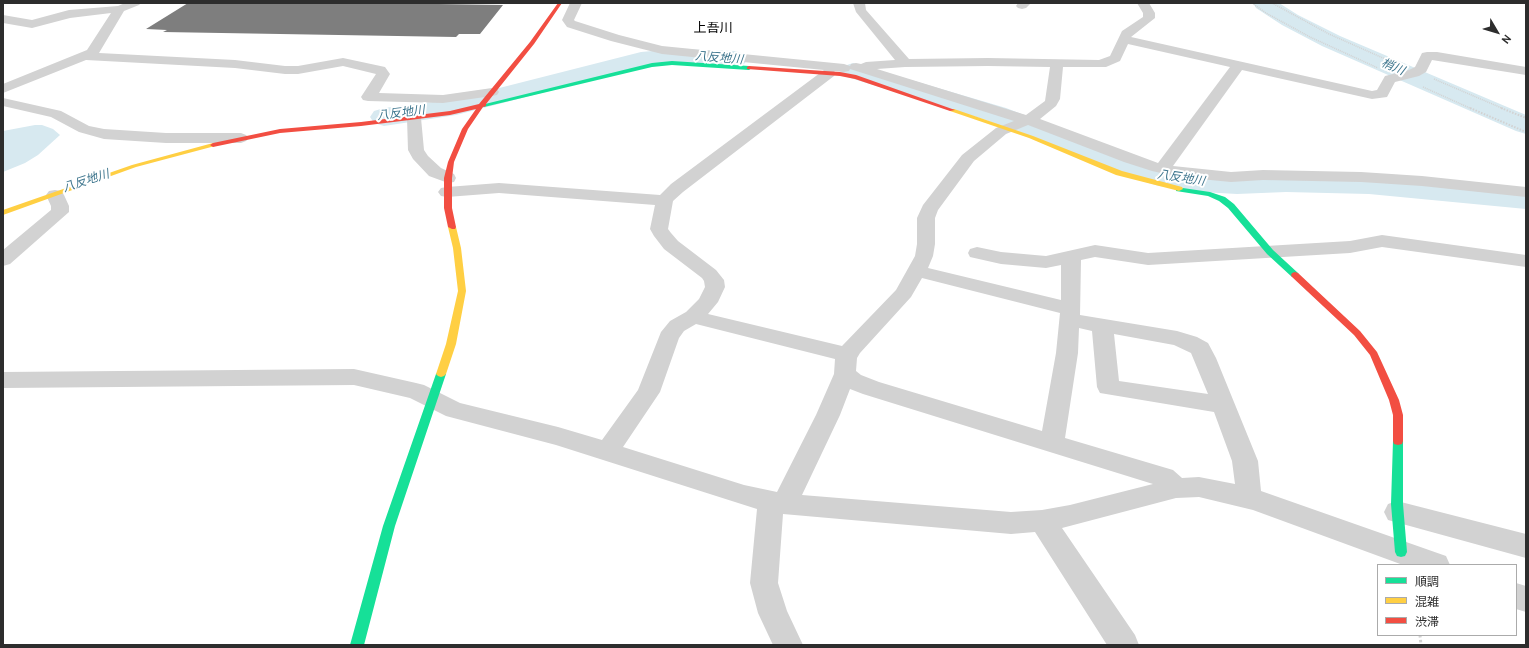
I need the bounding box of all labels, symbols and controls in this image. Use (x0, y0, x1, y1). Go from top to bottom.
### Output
north arrow (1477, 12, 1517, 52)
district label: 上吾川 (694, 20, 732, 36)
text: N (1499, 32, 1514, 47)
water label: 八反地川 (694, 49, 744, 67)
water label: 梢川 (1379, 56, 1407, 78)
water label: 八反地川 (376, 103, 426, 123)
water label: 八反地川 (61, 167, 111, 195)
water label: 八反地川 (1156, 167, 1206, 189)
legend (1377, 564, 1517, 636)
text: 順調 (1415, 574, 1439, 589)
text: 混雑 (1415, 594, 1439, 609)
text: 渋滞 (1415, 614, 1439, 629)

